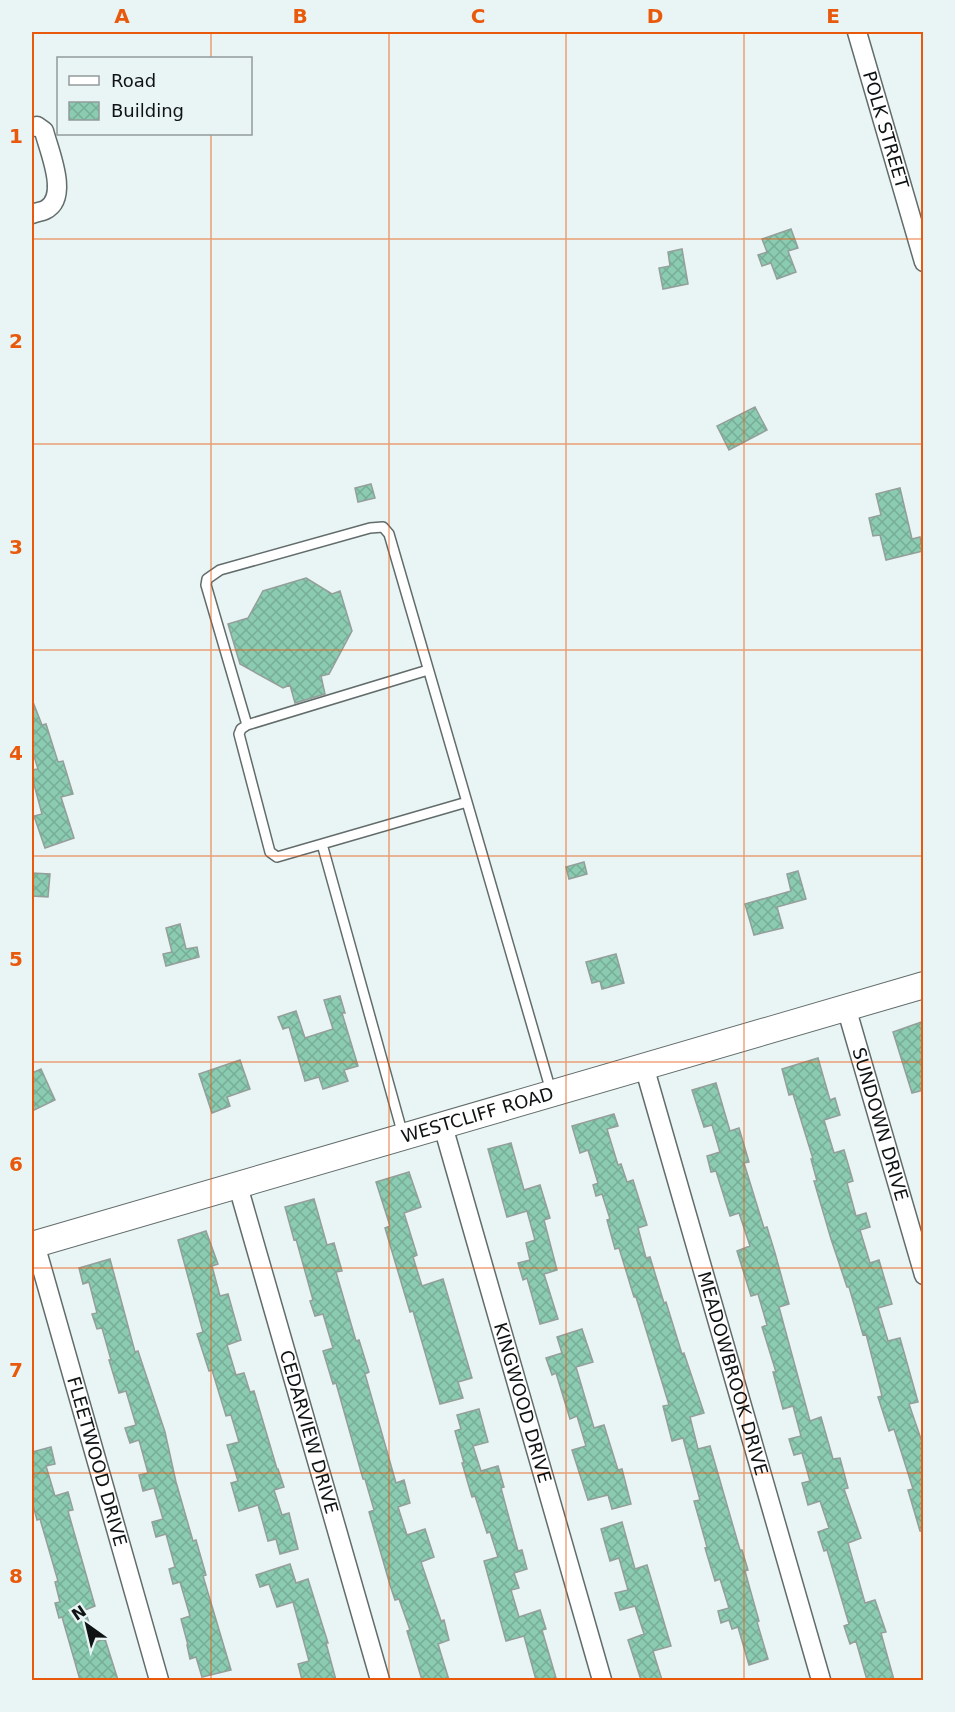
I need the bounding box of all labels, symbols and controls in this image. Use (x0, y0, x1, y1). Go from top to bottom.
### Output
text: A (114, 4, 130, 28)
text: B (292, 4, 308, 28)
text: C (471, 4, 485, 28)
text: D (647, 4, 663, 28)
text: E (826, 4, 840, 28)
legend (57, 57, 252, 135)
street label: POLK STREET (859, 69, 913, 192)
text: Road (111, 70, 156, 91)
text: Building (111, 100, 184, 121)
text: 1 (9, 124, 23, 148)
text: 2 (9, 329, 23, 353)
text: 3 (9, 535, 23, 559)
text: 4 (9, 741, 23, 765)
text: 5 (9, 947, 23, 971)
street label: SUNDOWN DRIVE (848, 1045, 913, 1203)
street label: WESTCLIFF ROAD (399, 1083, 556, 1147)
text: 6 (9, 1152, 23, 1176)
street label: MEADOWBROOK DRIVE (694, 1269, 772, 1478)
street label: KINGWOOD DRIVE (490, 1320, 556, 1485)
street label: CEDARVIEW DRIVE (276, 1348, 343, 1516)
text: 7 (9, 1358, 23, 1382)
street label: FLEETWOOD DRIVE (63, 1374, 131, 1548)
text: 8 (9, 1564, 23, 1588)
north arrow (57, 1595, 117, 1655)
text: N (68, 1601, 90, 1625)

